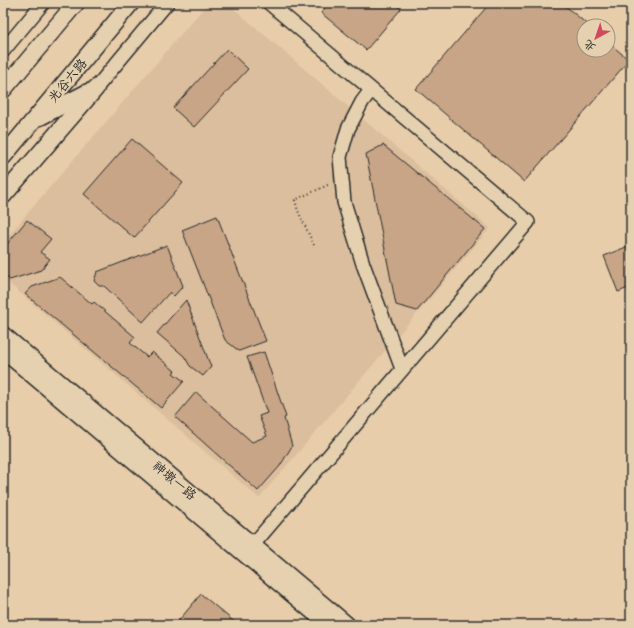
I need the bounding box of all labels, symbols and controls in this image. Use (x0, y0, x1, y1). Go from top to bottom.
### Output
north arrow (576, 18, 616, 58)
text: 北 (581, 37, 598, 55)
street label: 光谷六路 (44, 55, 91, 106)
street label: 神墩一路 (149, 457, 200, 504)

